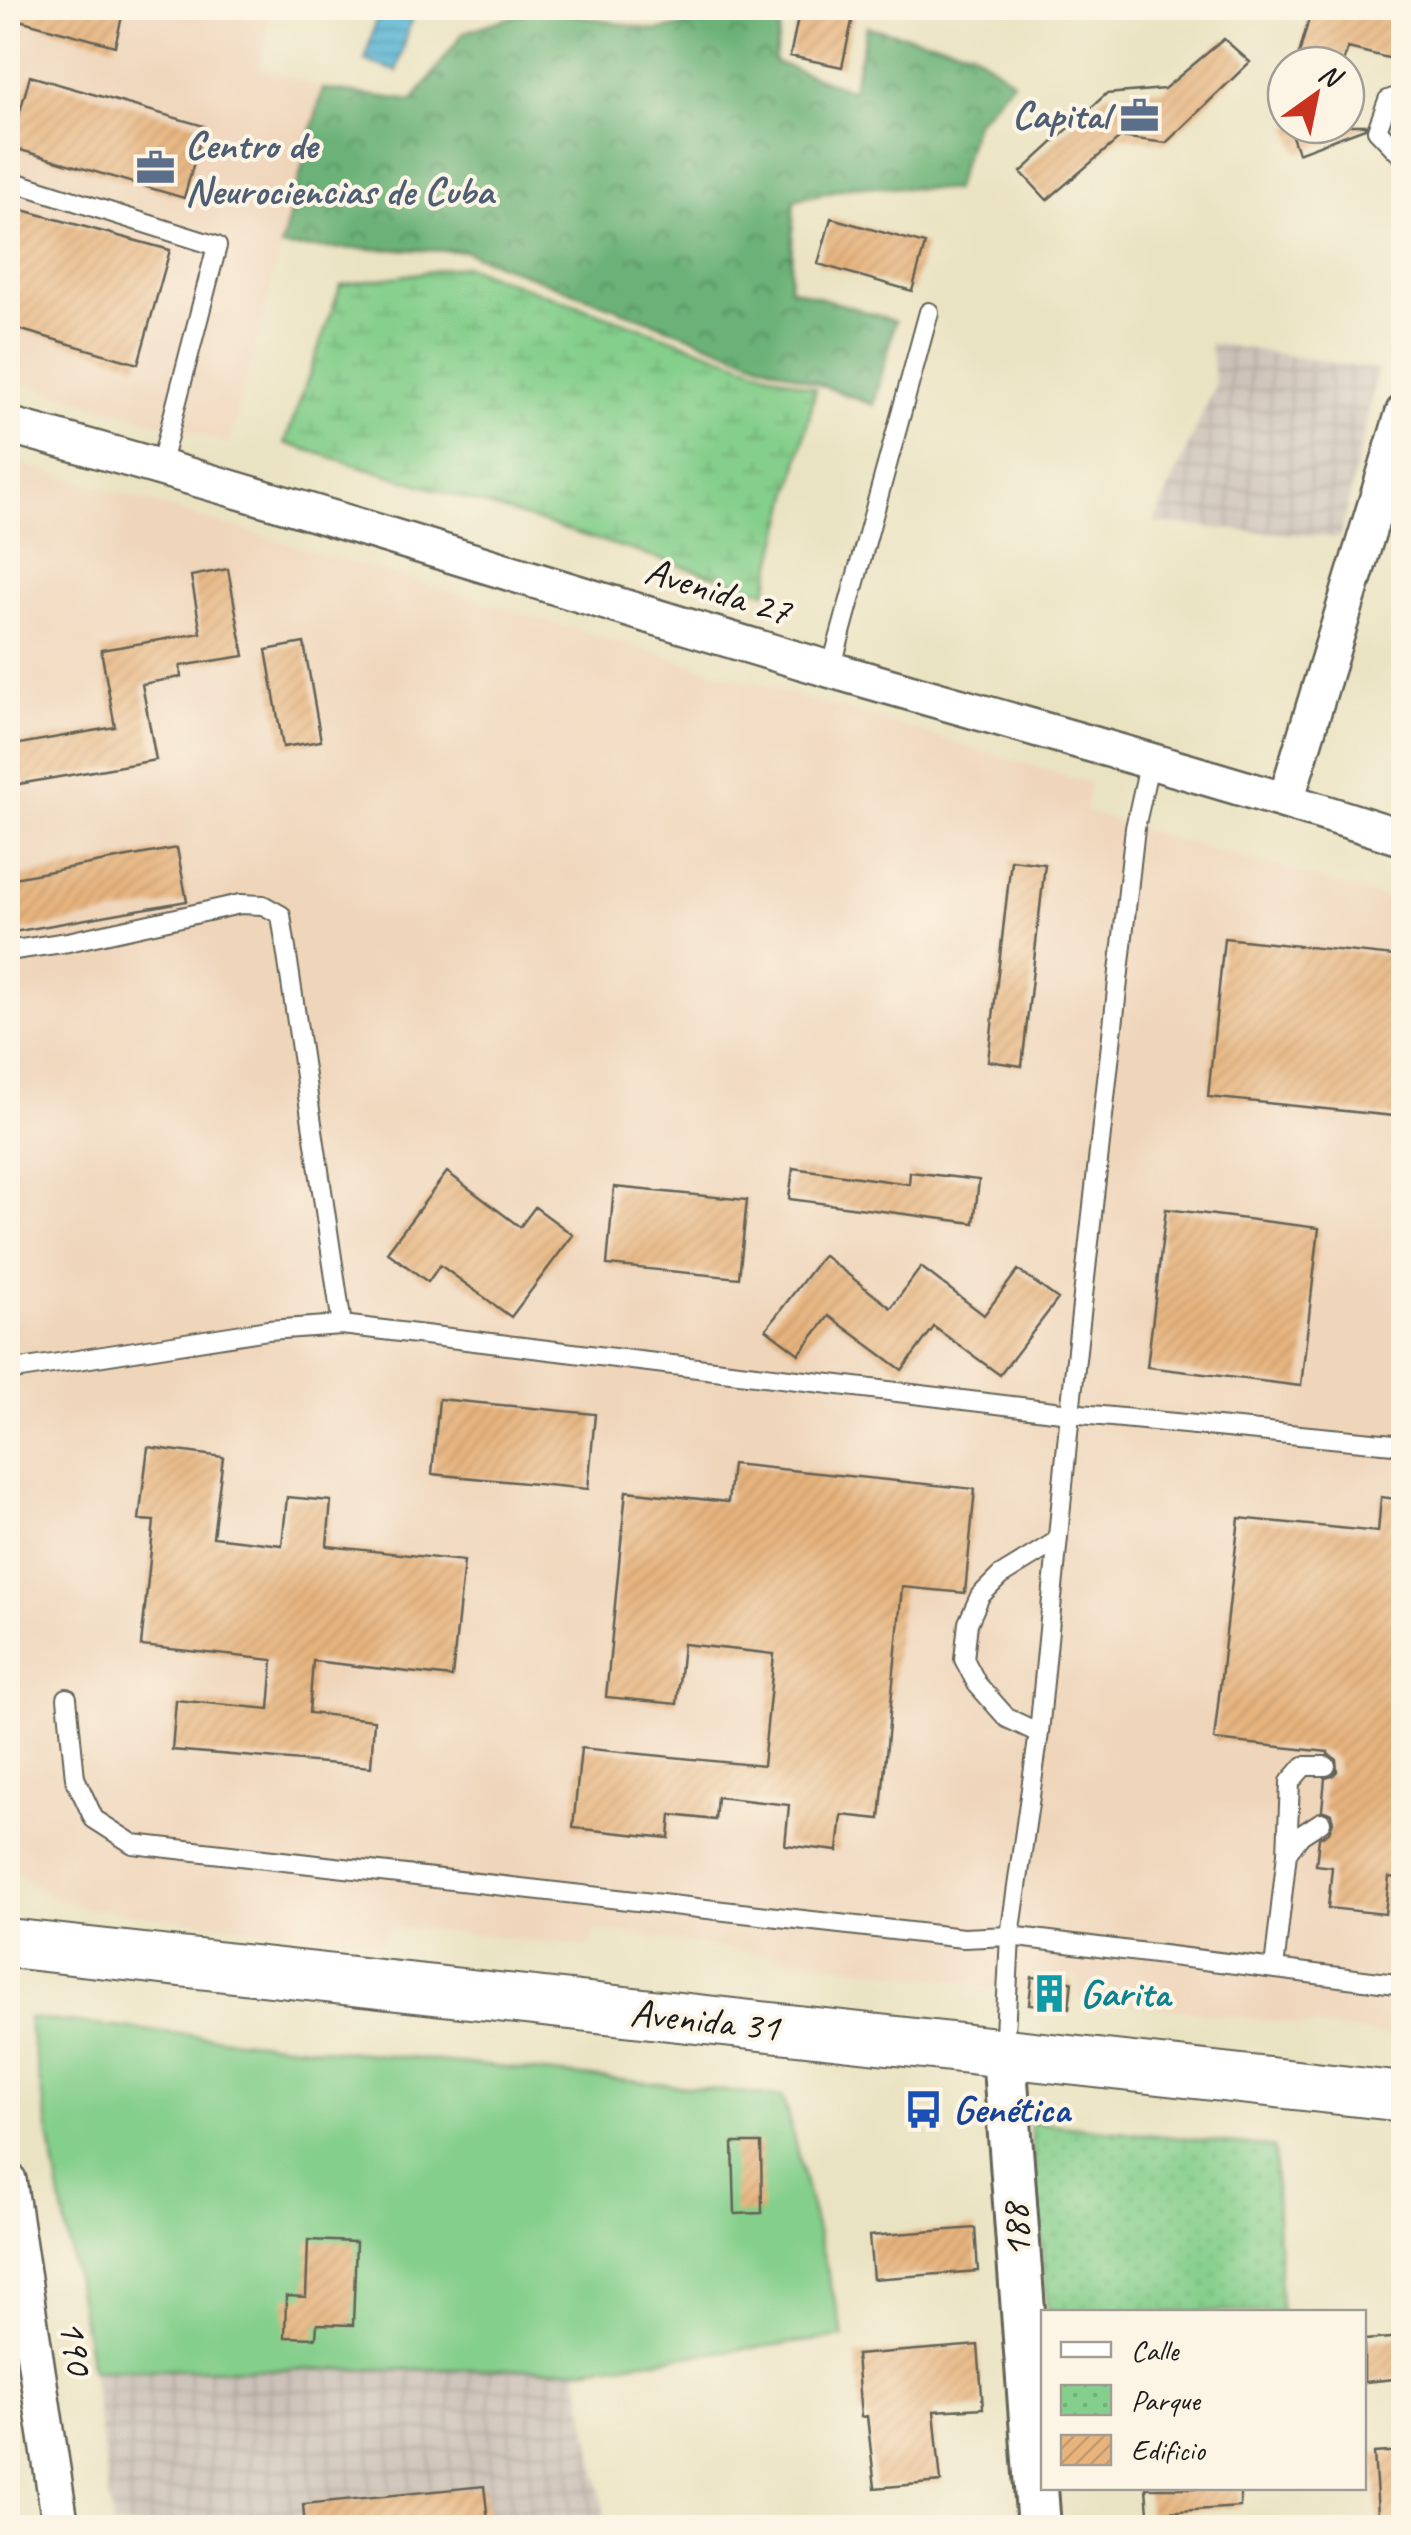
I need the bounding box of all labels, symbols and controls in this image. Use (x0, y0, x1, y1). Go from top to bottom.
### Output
north arrow (1266, 45, 1366, 145)
text: N (1313, 55, 1350, 96)
place label: Capital (1012, 90, 1116, 140)
office icon: Capital (1118, 94, 1160, 136)
place label: Centro de Neurociencias de Cuba (185, 120, 496, 216)
office icon: Centro de Neurociencias de Cuba (134, 147, 176, 189)
street label: Avenida 27 (639, 545, 799, 637)
place label: Garita (1080, 1968, 1173, 2018)
building icon: Garita (1029, 1972, 1071, 2014)
street label: Avenida 31 (628, 1987, 784, 2053)
place label: Genética (953, 2084, 1072, 2134)
bus stop icon: Genética (902, 2088, 944, 2130)
street label: 188 (989, 2198, 1043, 2260)
legend (1041, 2310, 1366, 2490)
street label: 190 (47, 2316, 105, 2381)
text: Calle (1131, 2331, 1180, 2369)
text: Parque (1131, 2381, 1202, 2419)
text: Edificio (1131, 2431, 1206, 2469)

